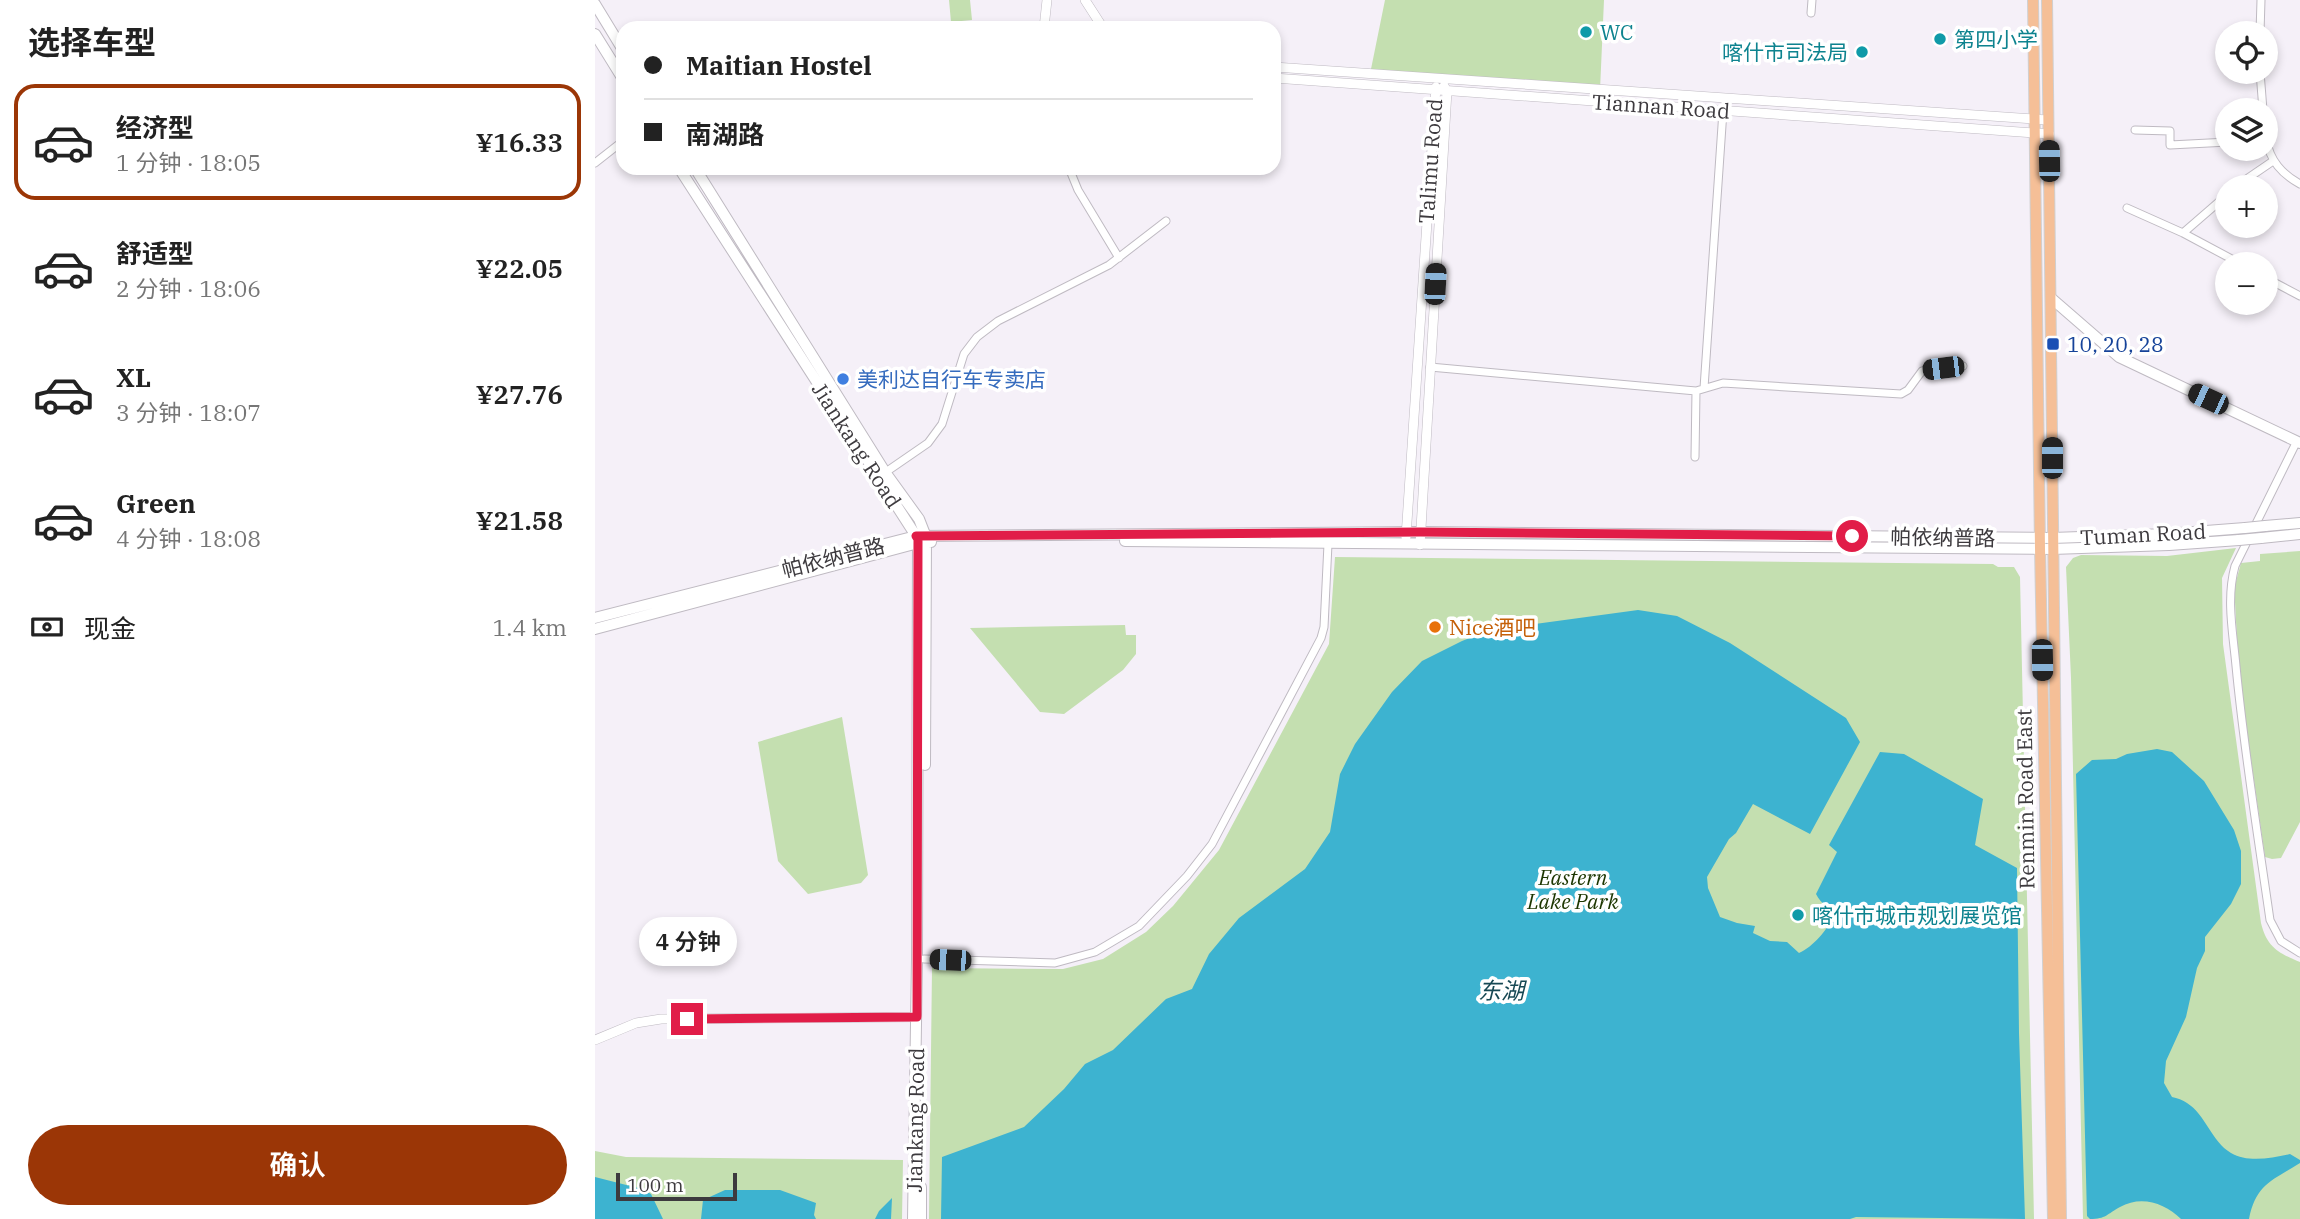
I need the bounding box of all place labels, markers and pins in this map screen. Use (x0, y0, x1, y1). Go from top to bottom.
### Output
place label: WC (1600, 18, 1634, 46)
marker: WC (1578, 24, 1594, 40)
place label: 第四小学 (1954, 25, 2038, 53)
marker: 第四小学 (1932, 31, 1948, 47)
place label: 喀什市司法局 (1722, 38, 1848, 66)
marker: 喀什市司法局 (1854, 44, 1870, 60)
place label: 10, 20, 28 (2067, 330, 2164, 358)
marker: 10, 20, 28 (2045, 336, 2061, 352)
place label: 美利达自行车专卖店 (857, 365, 1046, 393)
marker: 美利达自行车专卖店 (835, 371, 851, 387)
place label: Nice酒吧 (1449, 613, 1536, 641)
marker: Nice酒吧 (1427, 619, 1443, 635)
place label: 喀什市城市规划展览馆 (1812, 901, 2022, 929)
marker: 喀什市城市规划展览馆 (1790, 907, 1806, 923)

